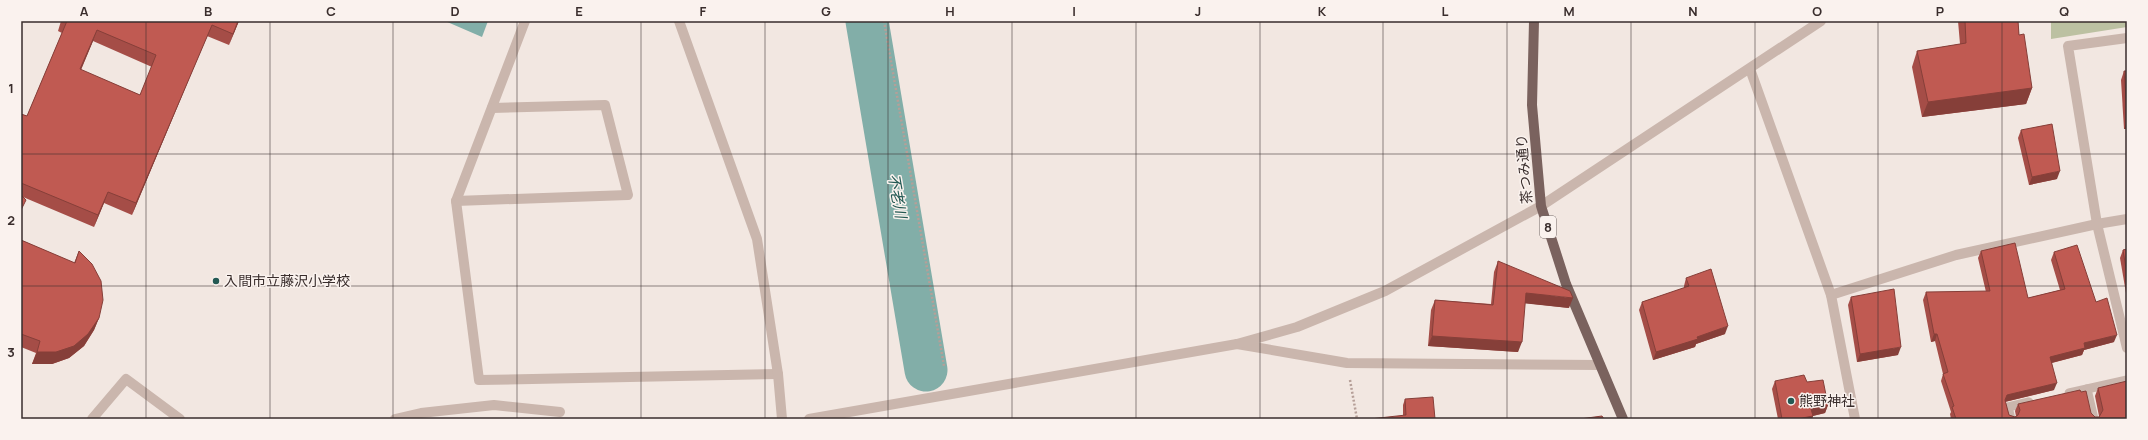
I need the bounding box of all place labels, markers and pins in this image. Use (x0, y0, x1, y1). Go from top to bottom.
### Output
place label: 入間市立藤沢小学校 (224, 271, 350, 290)
marker: 入間市立藤沢小学校 (211, 276, 221, 286)
place label: 熊野神社 (1799, 391, 1855, 410)
marker: 熊野神社 (1786, 396, 1796, 406)

